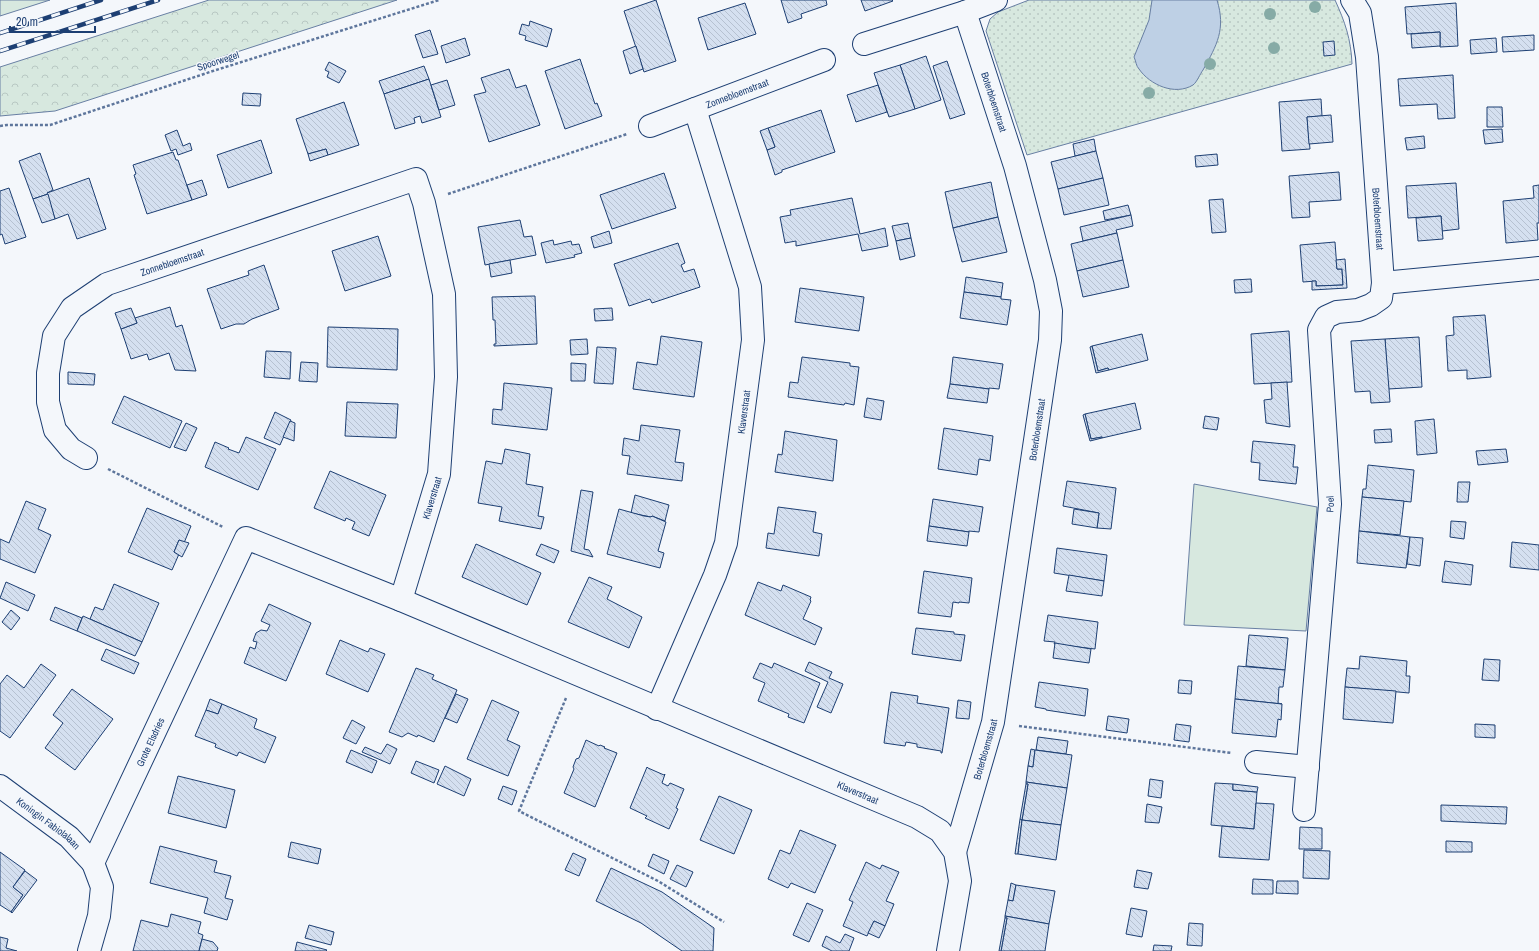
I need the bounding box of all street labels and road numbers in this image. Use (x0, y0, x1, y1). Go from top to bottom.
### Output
street label: Spoorwegel (195, 48, 241, 74)
street label: Boterbloemstraat (978, 70, 1010, 134)
street label: Zonnebloemstraat (704, 75, 771, 111)
street label: Boterbloemstraat (1370, 187, 1387, 251)
street label: Zonnebloemstraat (139, 245, 206, 279)
street label: Klaverstraat (734, 389, 753, 435)
street label: Boterbloemstraat (1026, 397, 1048, 462)
street label: Klaverstraat (419, 474, 445, 521)
street label: Poel (1323, 495, 1337, 513)
street label: Grote Elsdries (133, 715, 167, 768)
street label: Boterbloemstraat (970, 718, 1000, 781)
street label: Klaverstraat (835, 778, 881, 807)
street label: Koningin Fabiolalaan (14, 794, 83, 852)

